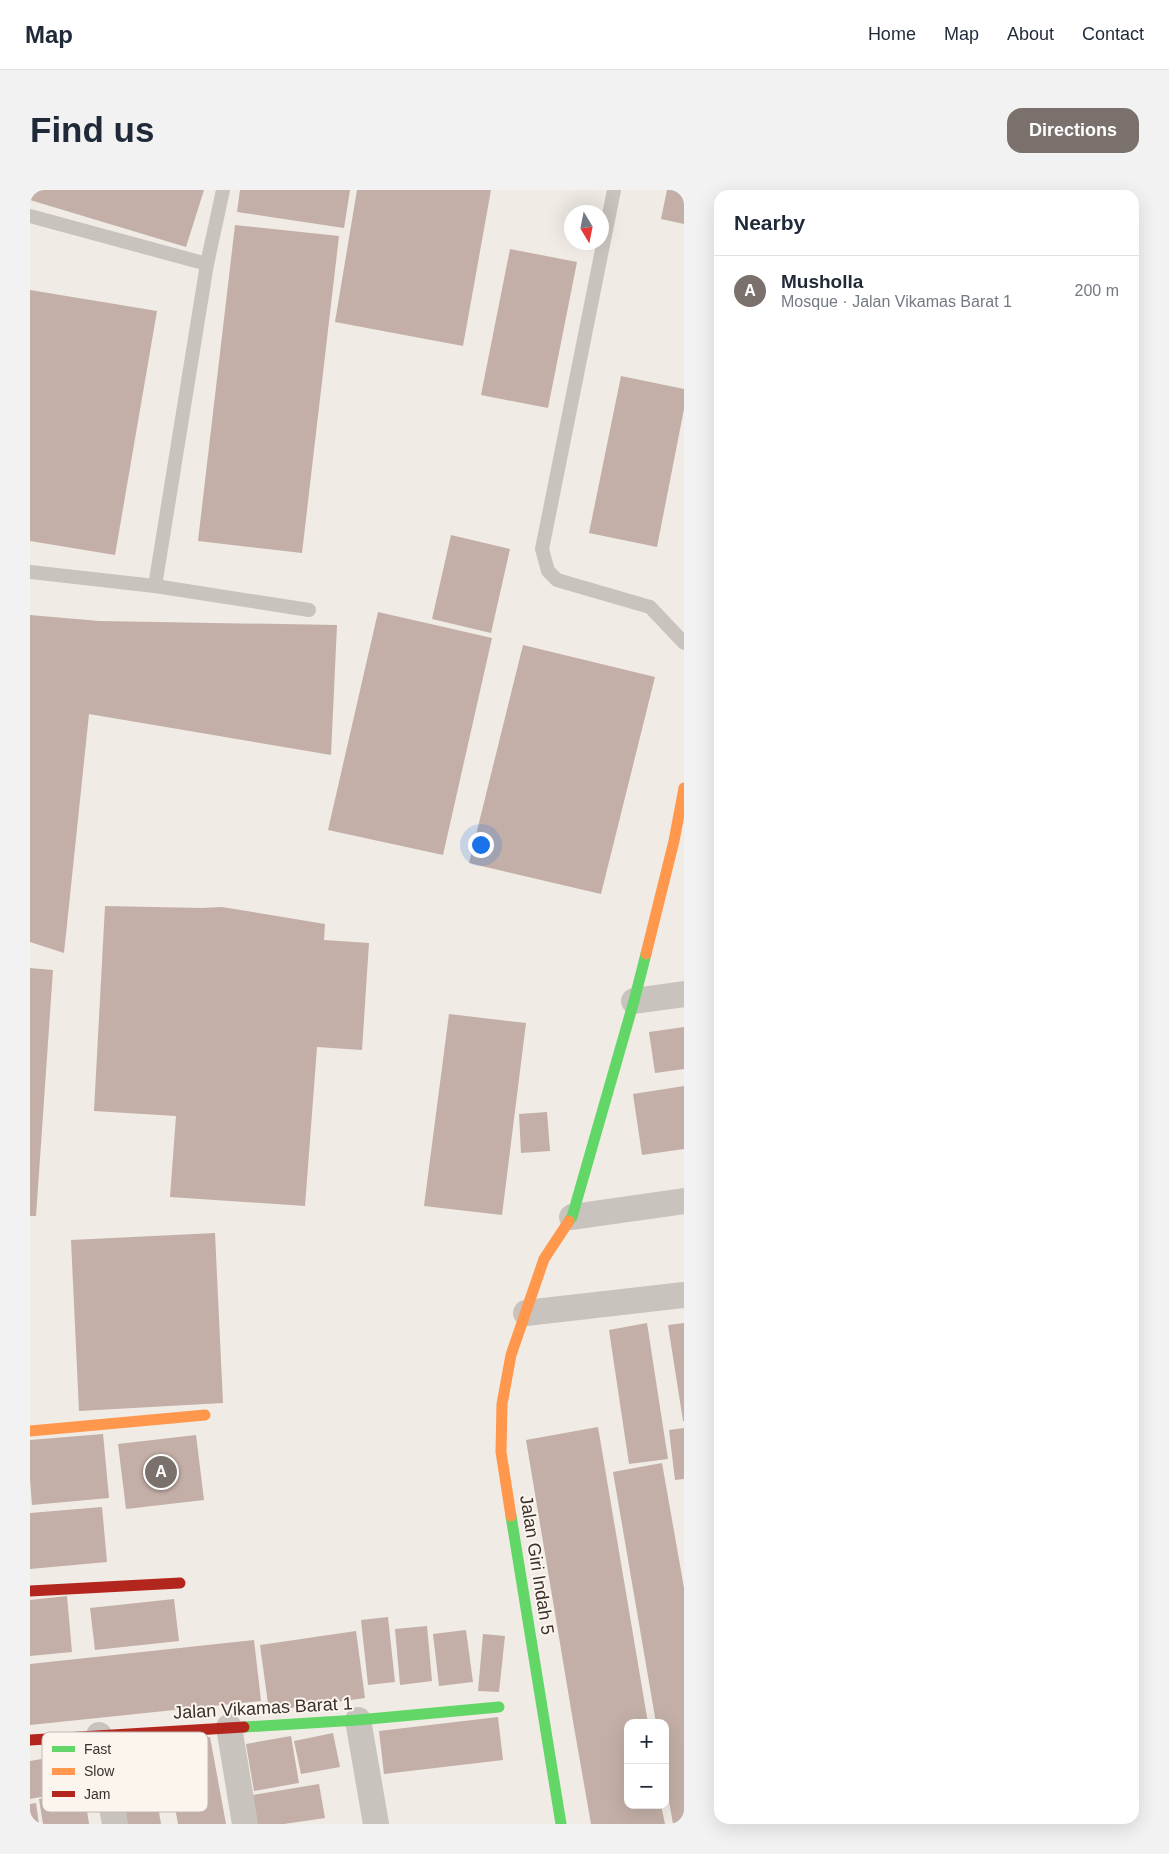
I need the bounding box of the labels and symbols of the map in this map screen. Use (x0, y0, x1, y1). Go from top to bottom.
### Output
north arrow (564, 205, 609, 250)
your location (468, 832, 494, 858)
pin: A (145, 1453, 177, 1491)
street label: Jalan Giri Indah 5 (516, 1494, 558, 1636)
street label: Jalan Vikamas Barat 1 (173, 1693, 353, 1723)
legend (42, 1732, 208, 1812)
text: Fast (84, 1741, 111, 1757)
text: Slow (84, 1763, 115, 1779)
text: Jam (84, 1786, 110, 1802)

